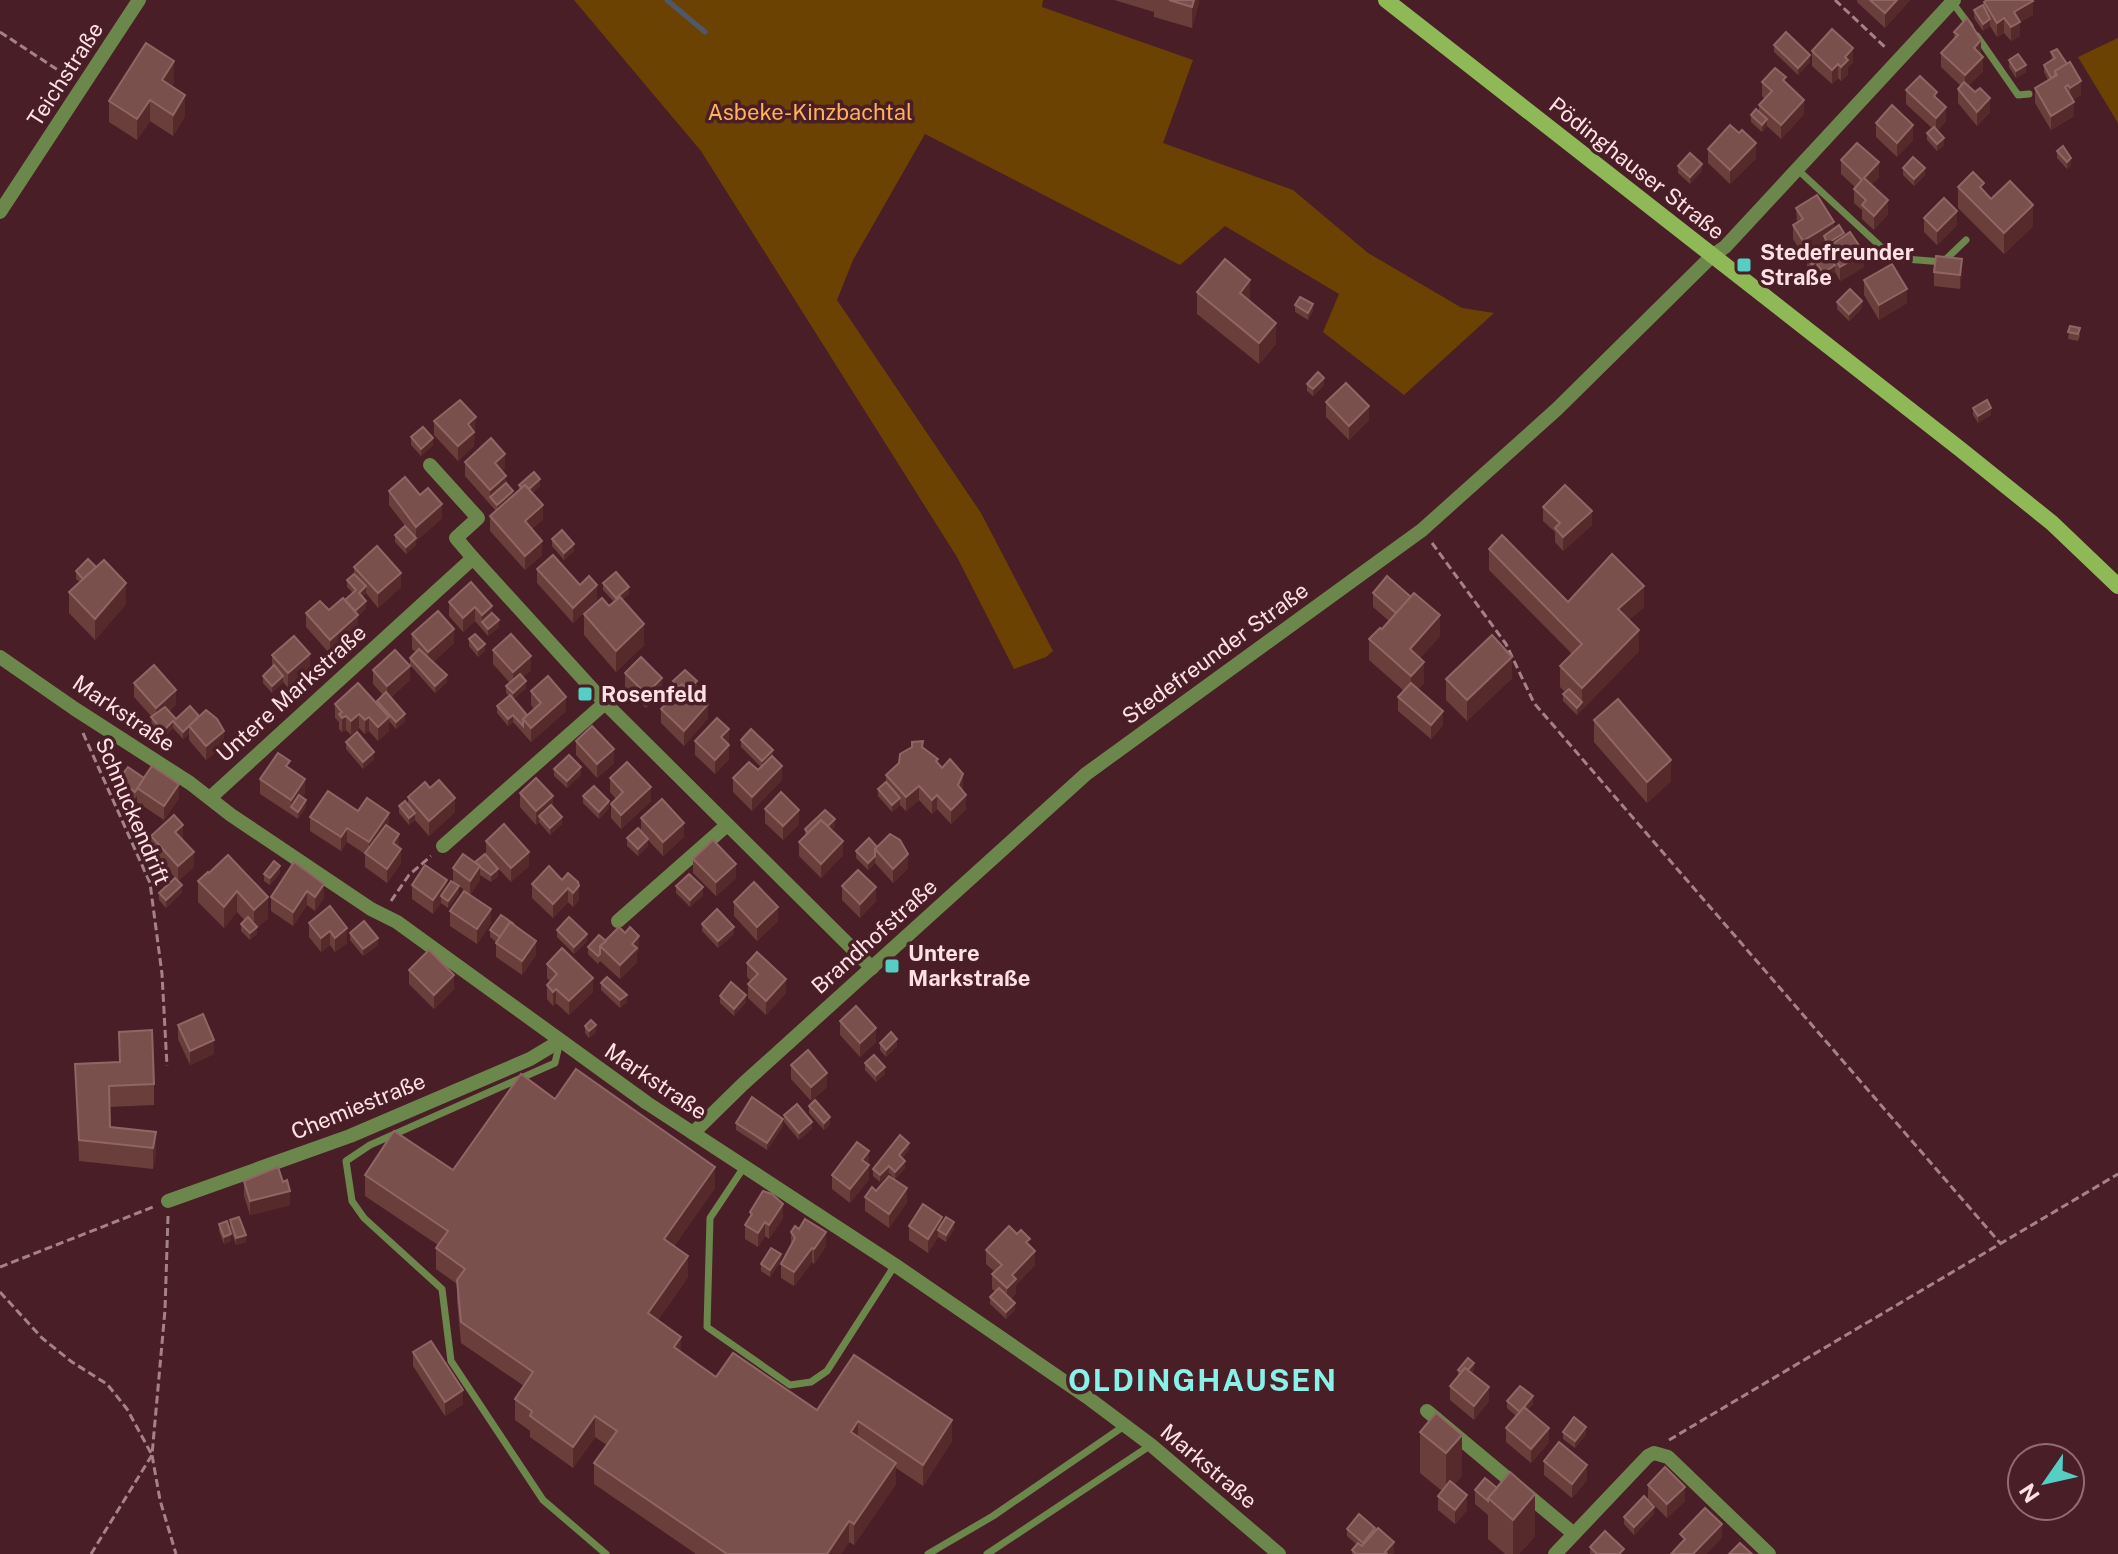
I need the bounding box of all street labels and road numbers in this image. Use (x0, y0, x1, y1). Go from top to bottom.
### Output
street label: Teichstraße (22, 17, 108, 131)
street label: Pödinghauser Straße (1544, 91, 1730, 245)
street label: Stedefreunder Straße (1117, 577, 1313, 729)
street label: Untere Markstraße (211, 619, 371, 767)
street label: Markstraße (68, 669, 180, 757)
street label: Schnuckendrift (90, 733, 176, 889)
street label: Brandhofstraße (806, 873, 942, 999)
street label: Markstraße (600, 1037, 712, 1125)
street label: Chemiestraße (287, 1067, 429, 1145)
street label: Markstraße (1156, 1418, 1262, 1514)

